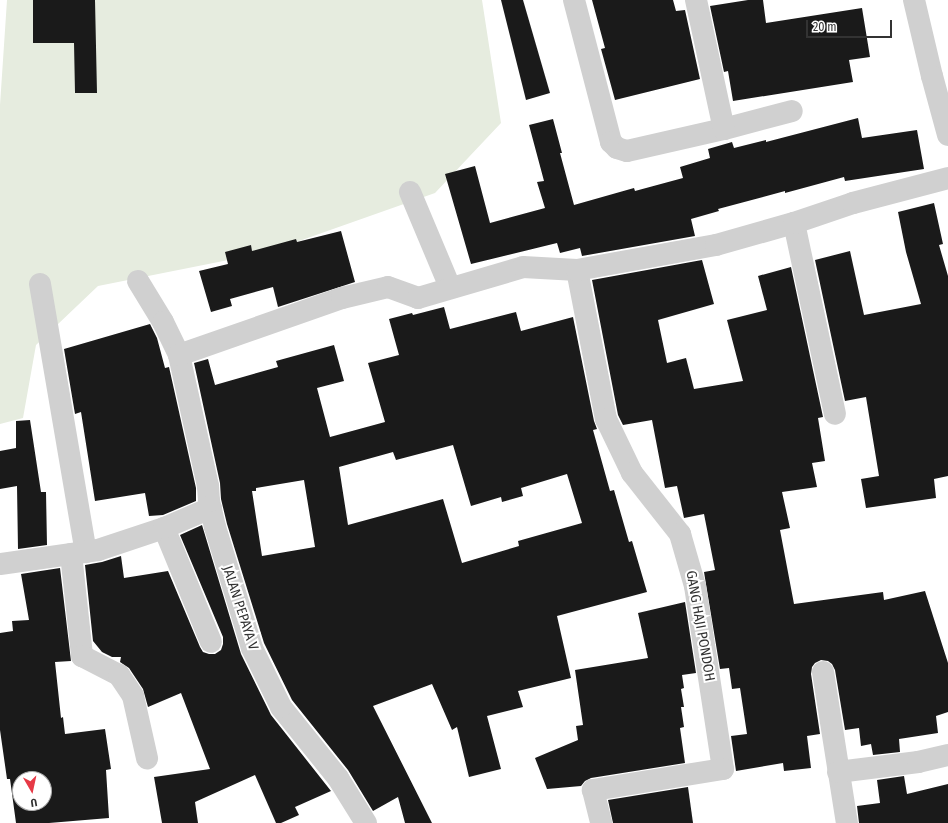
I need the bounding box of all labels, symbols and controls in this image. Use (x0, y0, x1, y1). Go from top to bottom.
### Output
scale bar (808, 12, 894, 38)
text: 20 m (813, 20, 837, 34)
street label: JALAN PEPAYA V (218, 564, 262, 652)
street label: GANG HAJI PONDOH (682, 569, 718, 683)
north arrow (12, 771, 52, 811)
text: U (30, 795, 38, 809)

